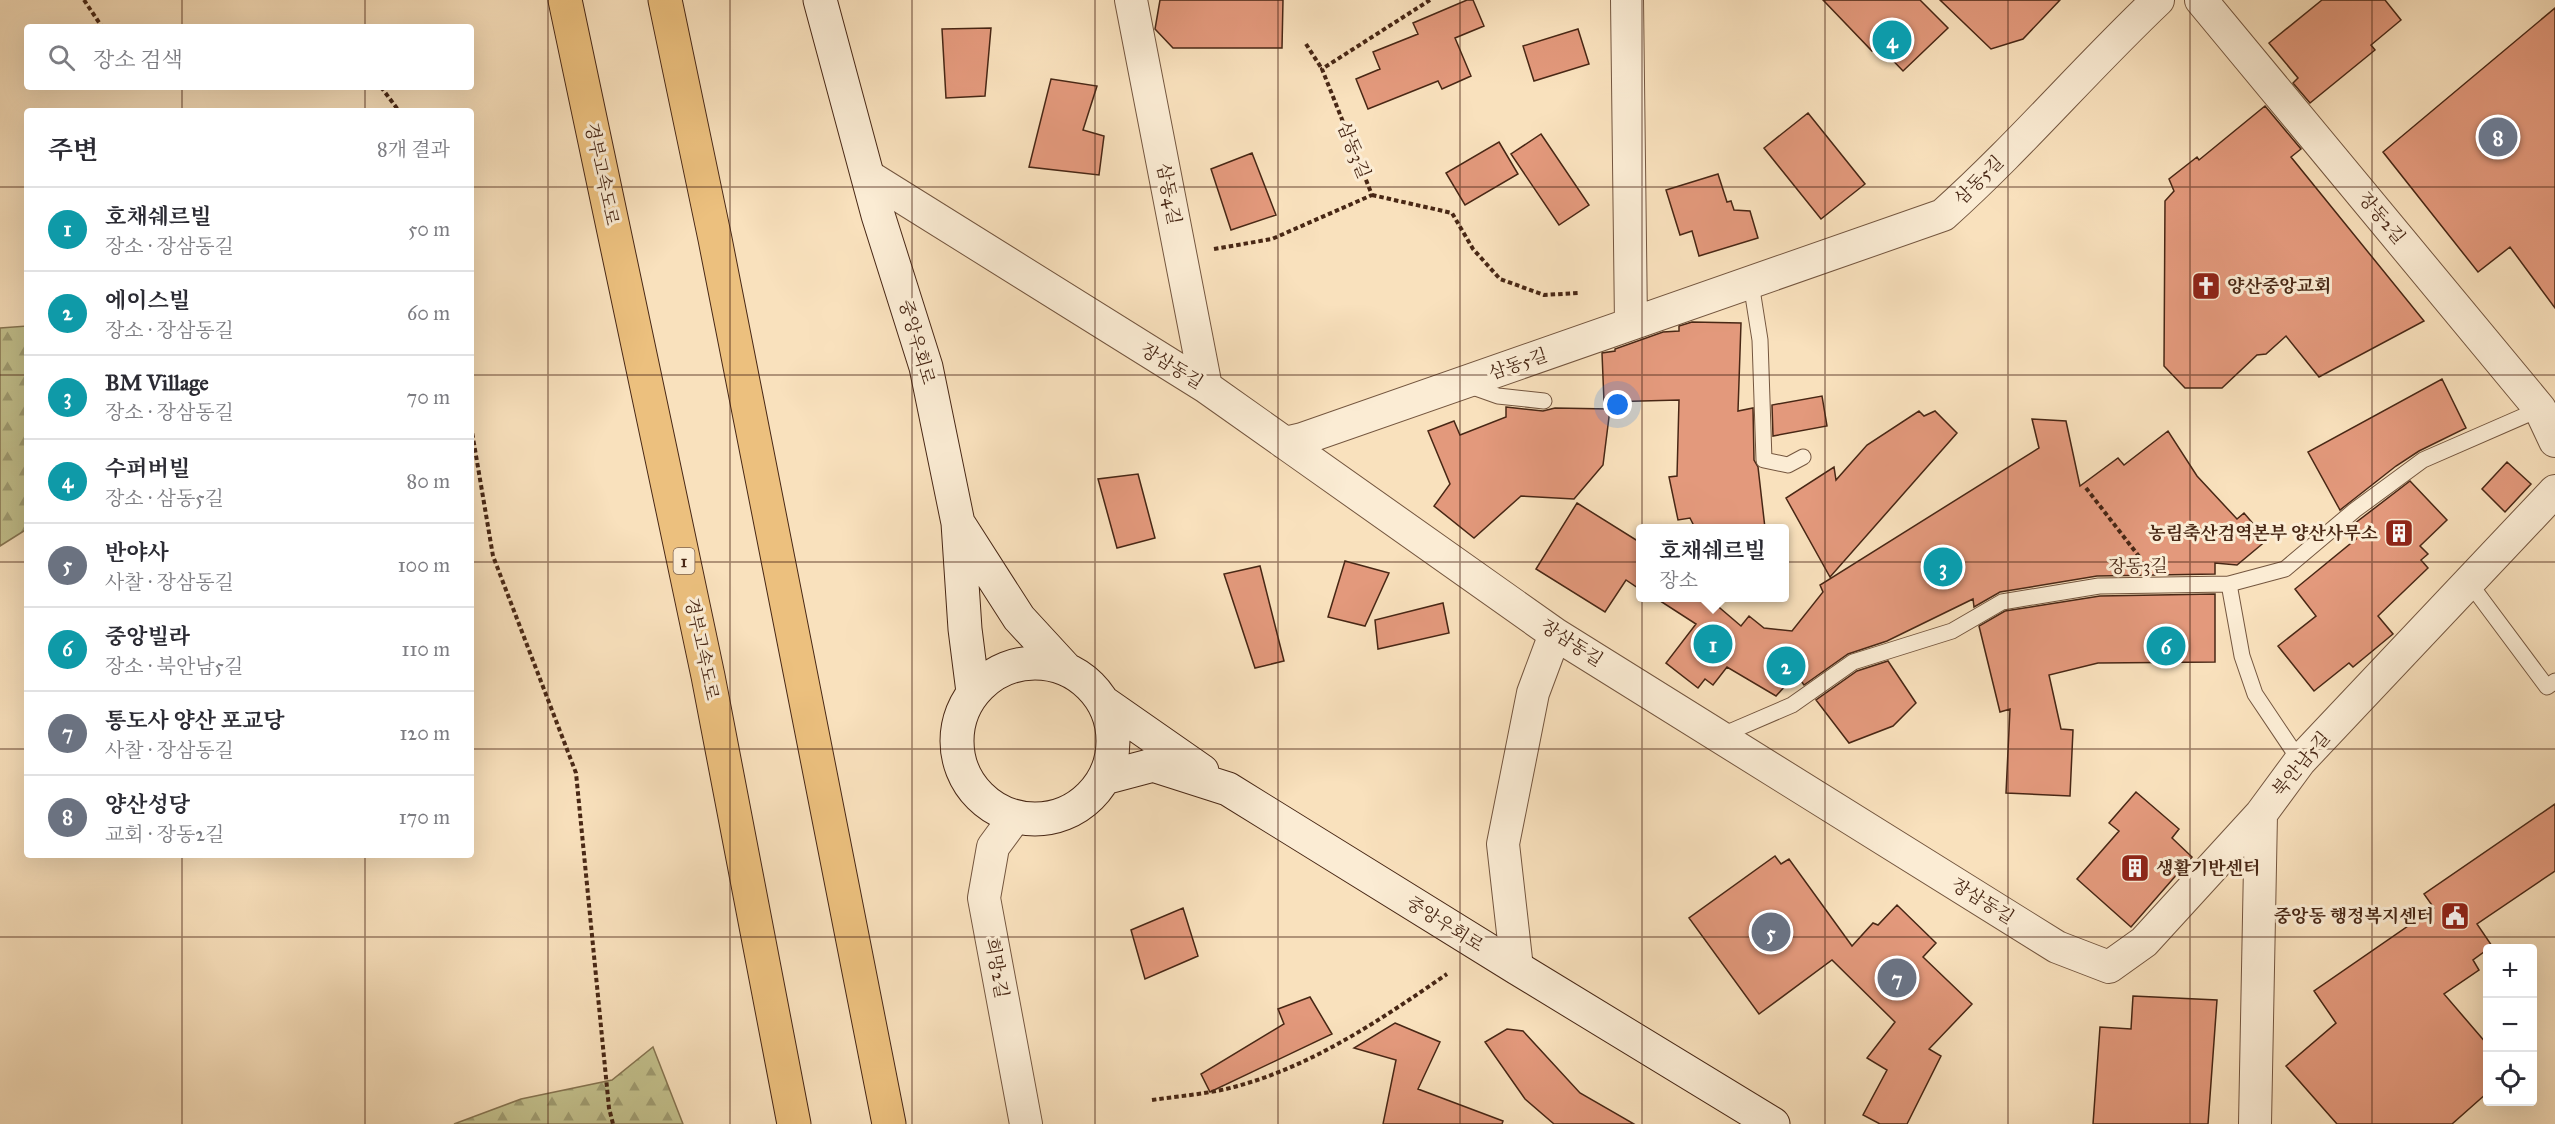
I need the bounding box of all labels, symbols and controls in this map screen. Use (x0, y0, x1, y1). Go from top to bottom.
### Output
pin: 4 (1872, 18, 1912, 63)
search box (24, 24, 474, 90)
icon: search (45, 41, 78, 74)
text: 장소 검색 (93, 46, 183, 73)
pin: 8 (2478, 114, 2518, 160)
street label: 삼동3길 (1333, 118, 1375, 182)
street label: 경부고속도로 (580, 121, 624, 227)
text: 주변 (48, 134, 98, 166)
text: 8개 결과 (377, 137, 450, 161)
street label: 삼동5길 (1950, 151, 2008, 209)
street label: 삼동4길 (1152, 161, 1186, 227)
street label: 장동2길 (2354, 188, 2410, 248)
text: 호채쉐르빌 (105, 203, 211, 230)
text: 1 (64, 217, 71, 241)
text: 50 m (408, 217, 450, 241)
text: 장소 · 장삼동길 (105, 234, 234, 258)
church icon: 양산중앙교회 (2190, 270, 2222, 302)
place label: 양산중앙교회 (2227, 275, 2331, 297)
text: 에이스빌 (105, 287, 190, 314)
street label: 중앙우회로 (894, 297, 940, 387)
text: 2 (63, 301, 72, 325)
text: 60 m (407, 301, 450, 325)
text: 장소 · 장삼동길 (105, 318, 234, 342)
street label: 장삼동길 (1137, 338, 1207, 394)
street label: 삼동5길 (1486, 344, 1550, 384)
text: BM Village (105, 369, 209, 396)
text: 3 (64, 385, 72, 409)
text: 70 m (407, 385, 450, 409)
your location (1603, 390, 1632, 419)
text: 장소 · 장삼동길 (105, 400, 234, 424)
text: 수퍼버빌 (105, 455, 190, 482)
text: 4 (62, 469, 73, 493)
text: 80 m (407, 469, 450, 493)
text: 장소 · 삼동5길 (105, 486, 224, 510)
building icon: 농림축산검역본부 양산사무소 (2383, 517, 2415, 549)
place label: 농림축산검역본부 양산사무소 (2148, 522, 2379, 544)
popup (1636, 524, 1789, 602)
text: 호채쉐르빌 (1659, 537, 1766, 564)
text: 반야사 (105, 539, 169, 566)
pin: 3 (1924, 544, 1962, 590)
road number: 1 (674, 548, 694, 574)
text: 5 (63, 553, 72, 577)
text: 100 m (398, 553, 450, 577)
street label: 장동3길 (2108, 554, 2168, 578)
text: 장소 (1659, 568, 1698, 592)
text: 사찰 · 장삼동길 (105, 570, 234, 594)
street label: 경부고속도로 (680, 596, 724, 702)
street label: 장삼동길 (1537, 615, 1607, 671)
pin: 1 (1694, 622, 1732, 666)
text: 중앙빌라 (105, 623, 190, 650)
pin: 6 (2146, 624, 2186, 668)
text: 6 (62, 637, 73, 661)
text: 110 m (402, 637, 450, 661)
pin: 2 (1766, 644, 1806, 688)
text: 장소 · 북안남5길 (105, 654, 243, 678)
text: 통도사 양산 포교당 (105, 707, 285, 734)
text: 7 (62, 721, 73, 745)
text: 120 m (399, 721, 450, 745)
street label: 북안남5길 (2268, 727, 2334, 801)
text: 사찰 · 장삼동길 (105, 738, 234, 762)
text: 양산성당 (105, 791, 190, 818)
text: 8 (62, 805, 73, 829)
text: 170 m (399, 805, 450, 829)
text: 교회 · 장동2길 (105, 822, 224, 846)
building icon: 생활기반센터 (2119, 852, 2151, 884)
place label: 생활기반센터 (2156, 857, 2260, 879)
street label: 장삼동길 (1948, 873, 2018, 929)
street label: 중앙우회로 (1402, 892, 1488, 956)
public building icon: 중앙동 행정복지센터 (2439, 900, 2471, 932)
place label: 중앙동 행정복지센터 (2274, 905, 2434, 927)
pin: 5 (1752, 910, 1790, 954)
street label: 희망2길 (981, 936, 1013, 1000)
map controls (2483, 944, 2537, 1106)
button: + (2483, 944, 2537, 998)
pin: 7 (1878, 956, 1916, 1000)
button: − (2483, 998, 2537, 1052)
button: locate (2483, 1052, 2537, 1106)

